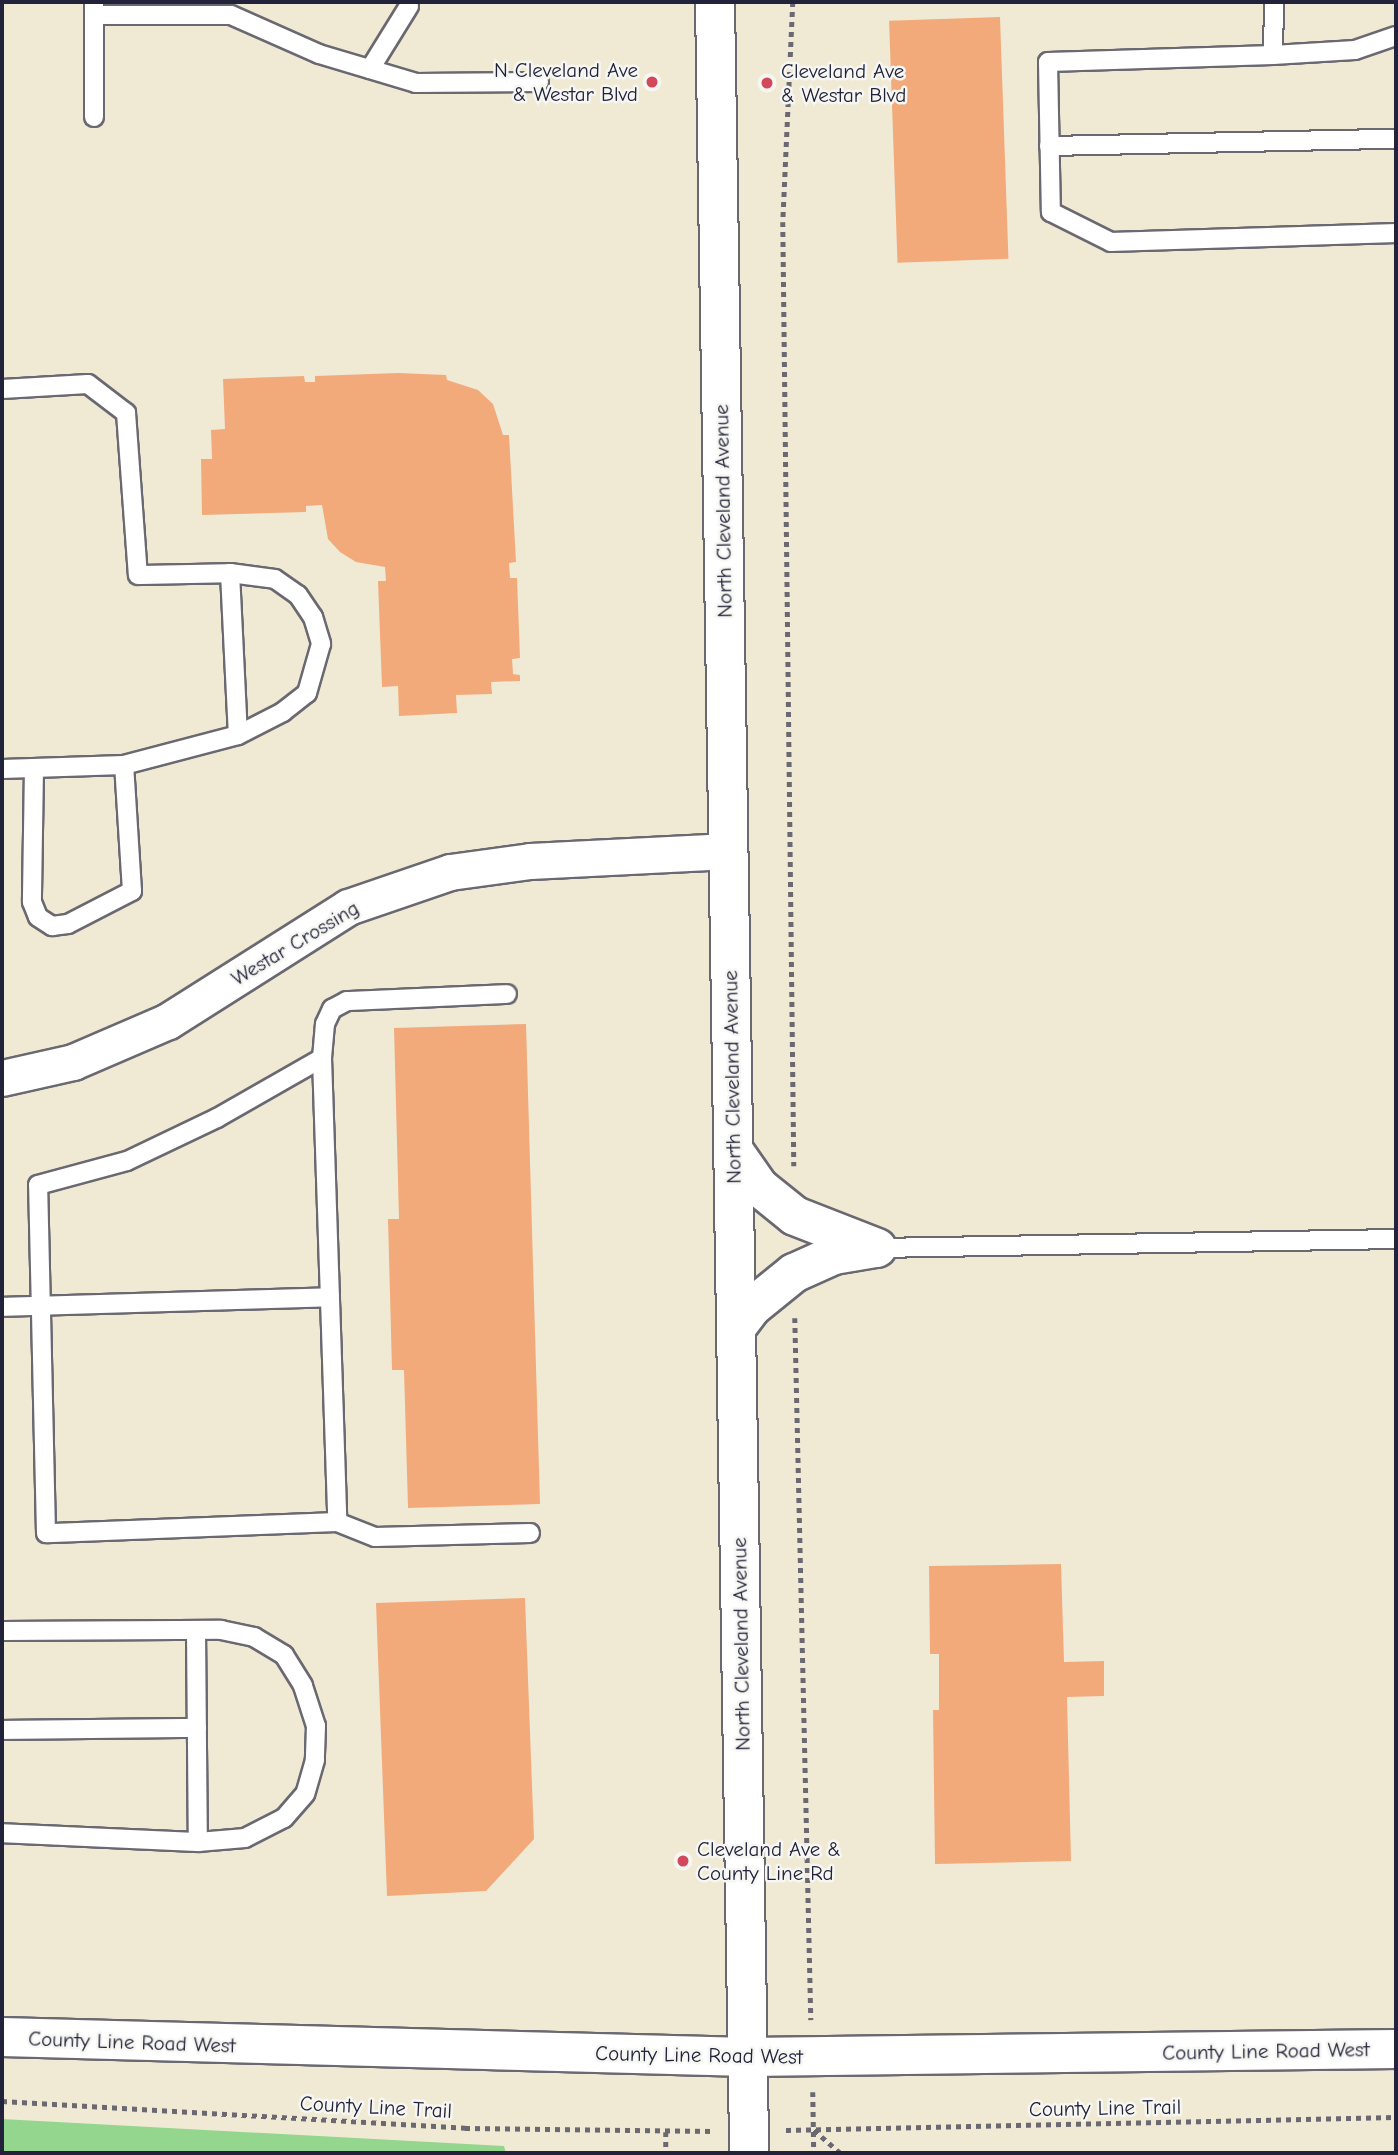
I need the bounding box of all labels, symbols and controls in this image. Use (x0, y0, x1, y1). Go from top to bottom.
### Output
place label: N Cleveland Ave & Westar Blvd (494, 57, 638, 107)
place label: Cleveland Ave & Westar Blvd (781, 58, 906, 108)
marker: N Cleveland Ave & Westar Blvd (644, 74, 660, 90)
marker: Cleveland Ave & Westar Blvd (759, 75, 775, 91)
street label: North Cleveland Avenue (709, 404, 737, 618)
street label: Westar Crossing (227, 895, 363, 991)
street label: North Cleveland Avenue (718, 970, 746, 1184)
street label: North Cleveland Avenue (727, 1537, 755, 1751)
place label: Cleveland Ave & County Line Rd (697, 1836, 841, 1886)
marker: Cleveland Ave & County Line Rd (675, 1853, 691, 1869)
street label: County Line Road West (28, 2026, 236, 2058)
street label: County Line Road West (1162, 2037, 1370, 2065)
street label: County Line Road West (595, 2041, 803, 2069)
street label: County Line Trail (299, 2090, 453, 2124)
street label: County Line Trail (1029, 2094, 1181, 2122)

